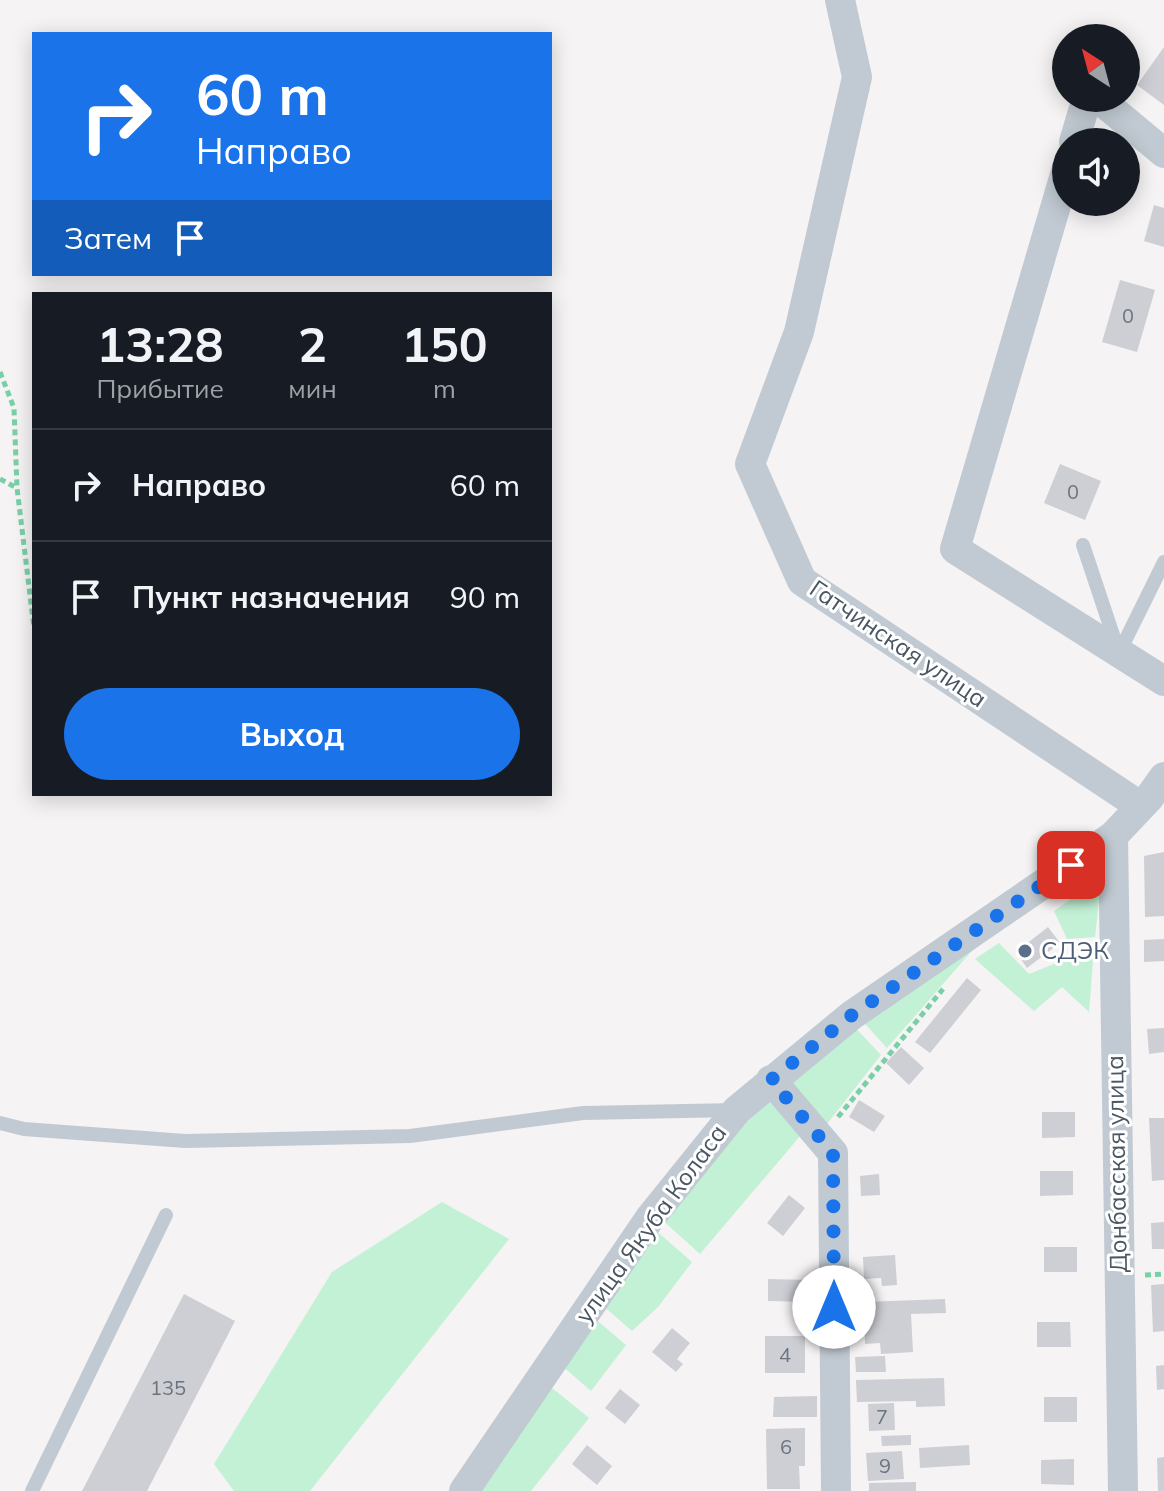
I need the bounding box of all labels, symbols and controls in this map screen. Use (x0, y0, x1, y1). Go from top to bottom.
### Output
north arrow (1052, 24, 1140, 112)
map controls (1052, 24, 1140, 216)
text: 60 m (196, 59, 329, 129)
icon: right (64, 64, 168, 168)
text: Направо (196, 128, 352, 173)
button: sound (1052, 128, 1140, 216)
icon: arrive (168, 216, 212, 260)
text: Затем (64, 219, 152, 257)
house number: 0 (1122, 303, 1134, 328)
text: 13:28 (97, 314, 224, 374)
text: 2 (298, 314, 327, 374)
text: 150 (401, 314, 488, 374)
text: Прибытие (96, 372, 224, 405)
text: мин (288, 372, 337, 405)
text: m (433, 372, 456, 405)
icon: right (64, 463, 108, 507)
text: Направо (132, 466, 266, 504)
text: 60 m (450, 466, 520, 504)
house number: 0 (1067, 479, 1079, 504)
street label: Гатчинская улица (804, 573, 993, 713)
icon: arrive (64, 575, 108, 619)
text: Пункт назначения (132, 578, 410, 616)
text: 90 m (450, 578, 520, 616)
button: Выход (64, 688, 520, 780)
pin (1037, 831, 1105, 899)
icon: arrive (1049, 843, 1093, 887)
place label: СДЭК (1041, 935, 1109, 965)
marker: СДЭК (1016, 942, 1034, 960)
street label: Донбасская улица (1099, 1055, 1133, 1273)
street label: улица Якуба Коласа (568, 1118, 732, 1329)
position arrow (792, 1265, 876, 1349)
house number: 4 (779, 1342, 791, 1367)
house number: 135 (150, 1375, 186, 1400)
house number: 7 (876, 1404, 888, 1429)
house number: 6 (780, 1434, 792, 1459)
house number: 9 (879, 1453, 891, 1478)

